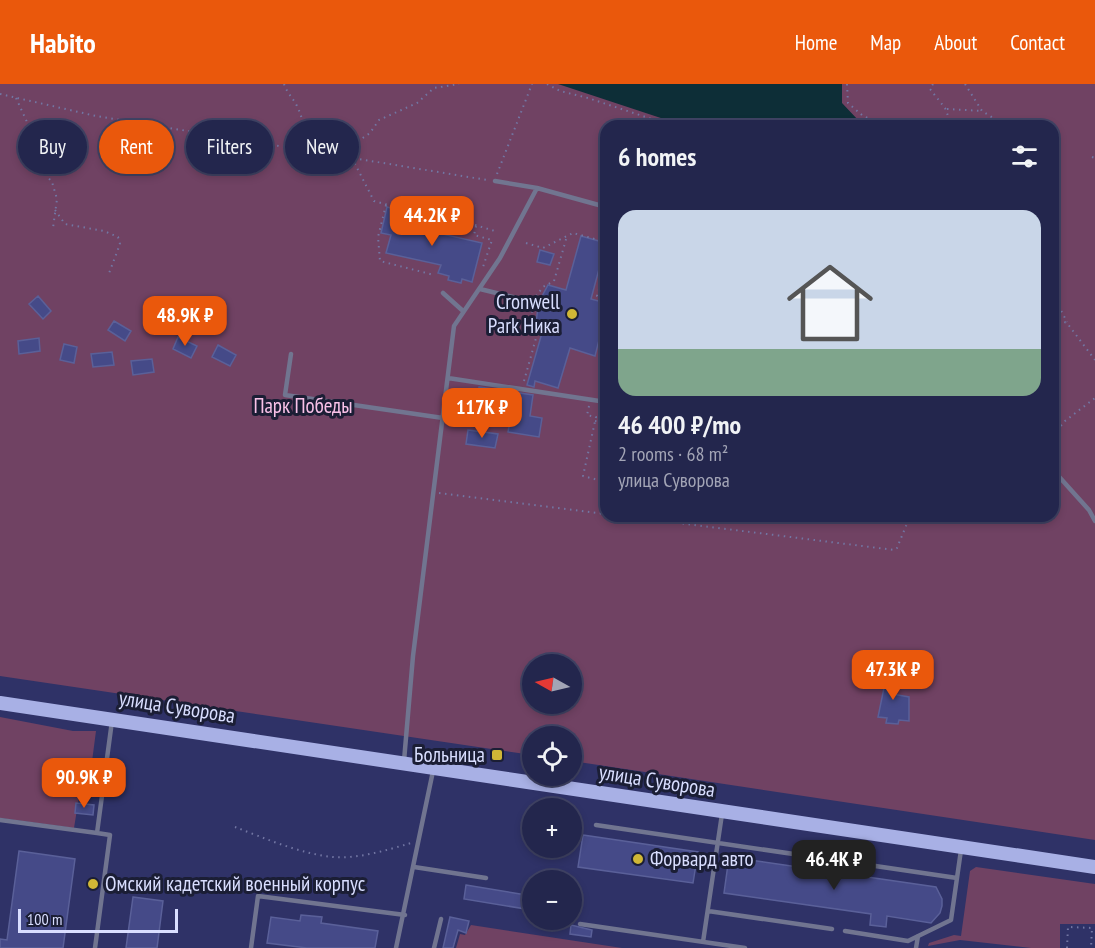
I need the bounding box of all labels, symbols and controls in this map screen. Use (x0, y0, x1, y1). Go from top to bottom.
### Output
text: Habito (30, 24, 96, 61)
text: Home (795, 29, 837, 56)
text: Map (870, 29, 901, 56)
text: About (934, 29, 977, 56)
text: Contact (1010, 29, 1065, 56)
chip: Buy (18, 120, 87, 174)
chip: Rent (99, 120, 174, 174)
chip: Filters (186, 120, 273, 174)
chip: New (285, 120, 359, 174)
text: 6 homes (618, 140, 696, 173)
icon: filters (1008, 140, 1041, 173)
pin: 44.2K ₽ (377, 196, 487, 247)
text: 44.2K ₽ (404, 202, 460, 228)
icon: home (776, 249, 884, 357)
place label: Cronwell Park Ника (488, 288, 560, 339)
pin: 48.9K ₽ (130, 296, 240, 347)
text: 48.9K ₽ (157, 302, 213, 328)
marker: Cronwell Park Ника (565, 307, 579, 321)
pin: 117K ₽ (433, 388, 531, 439)
park label: Парк Победы (253, 392, 353, 419)
text: 117K ₽ (456, 394, 508, 420)
text: 46 400 ₽/mo (618, 408, 741, 441)
text: 2 rooms · 68 m² (618, 441, 728, 467)
text: улица Суворова (618, 467, 730, 493)
pin: 47.3K ₽ (838, 650, 948, 701)
north arrow (522, 654, 582, 714)
map controls (522, 654, 582, 930)
text: 47.3K ₽ (866, 656, 920, 682)
street label: улица Суворова (117, 684, 237, 729)
button: locate (522, 726, 582, 786)
place label: Больница (414, 741, 485, 768)
marker: Больница (490, 748, 504, 762)
pin: 90.9K ₽ (29, 758, 139, 809)
street label: улица Суворова (597, 758, 717, 803)
text: 90.9K ₽ (56, 764, 112, 790)
button: + (522, 798, 582, 858)
pin: 46.4K ₽ (779, 840, 889, 891)
place label: Форвард авто (650, 845, 754, 872)
text: 46.4K ₽ (806, 846, 862, 872)
marker: Форвард авто (631, 852, 645, 866)
place label: Омский кадетский военный корпус (105, 870, 366, 897)
button: − (522, 870, 582, 930)
marker: Омский кадетский военный корпус (86, 877, 100, 891)
scale bar (18, 906, 178, 934)
text: 100 m (27, 909, 62, 929)

